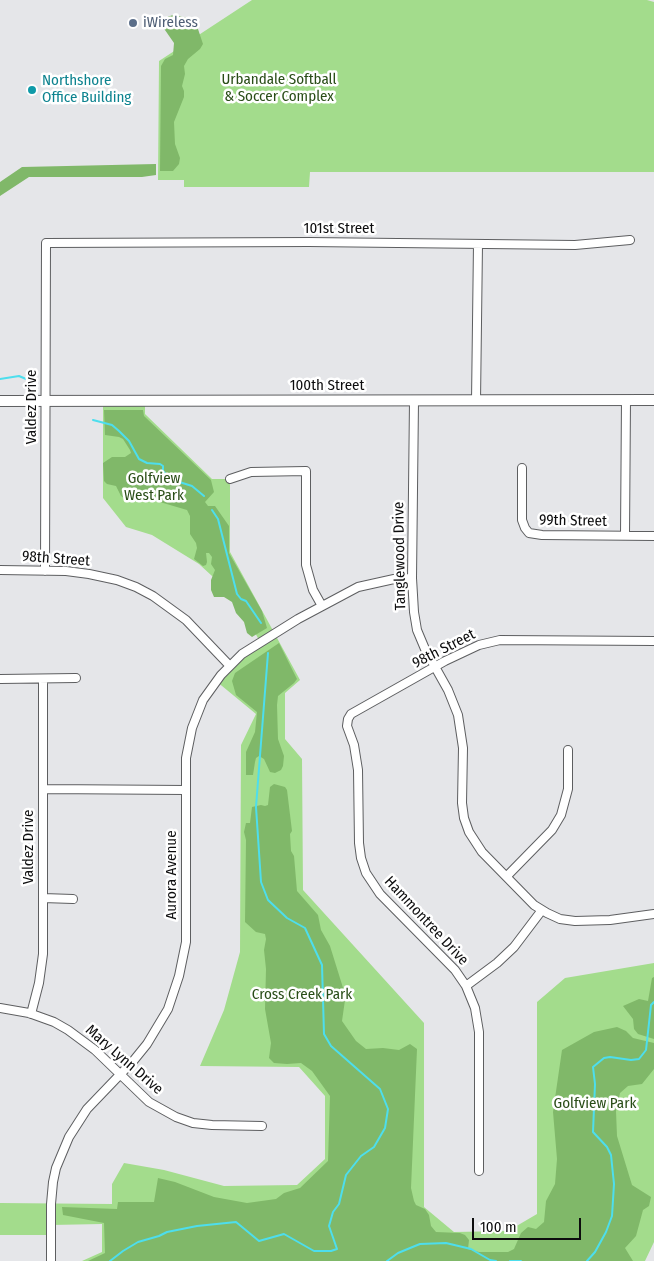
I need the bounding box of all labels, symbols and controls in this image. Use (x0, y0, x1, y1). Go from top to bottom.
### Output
place label: iWireless (143, 14, 198, 32)
marker: iWireless (127, 17, 139, 29)
park label: Urbandale Softball & Soccer Complex (221, 71, 337, 106)
place label: Northshore Office Building (42, 72, 131, 107)
marker: Northshore Office Building (26, 84, 38, 96)
street label: 101st Street (304, 220, 374, 238)
street label: Valdez Drive (23, 370, 41, 444)
street label: 100th Street (290, 377, 364, 395)
park label: Golfview West Park (124, 470, 184, 505)
street label: Tanglewood Drive (390, 501, 410, 611)
street label: 99th Street (539, 511, 607, 531)
street label: 98th Street (21, 548, 91, 570)
street label: 98th Street (410, 626, 478, 672)
street label: Valdez Drive (20, 810, 38, 884)
street label: Aurora Avenue (163, 830, 181, 920)
street label: Hammontree Drive (380, 873, 472, 969)
park label: Cross Creek Park (252, 986, 352, 1004)
street label: Mary Lynn Drive (82, 1021, 166, 1099)
park label: Golfview Park (554, 1095, 636, 1113)
scale bar (474, 1208, 583, 1240)
text: 100 m (480, 1218, 517, 1236)

